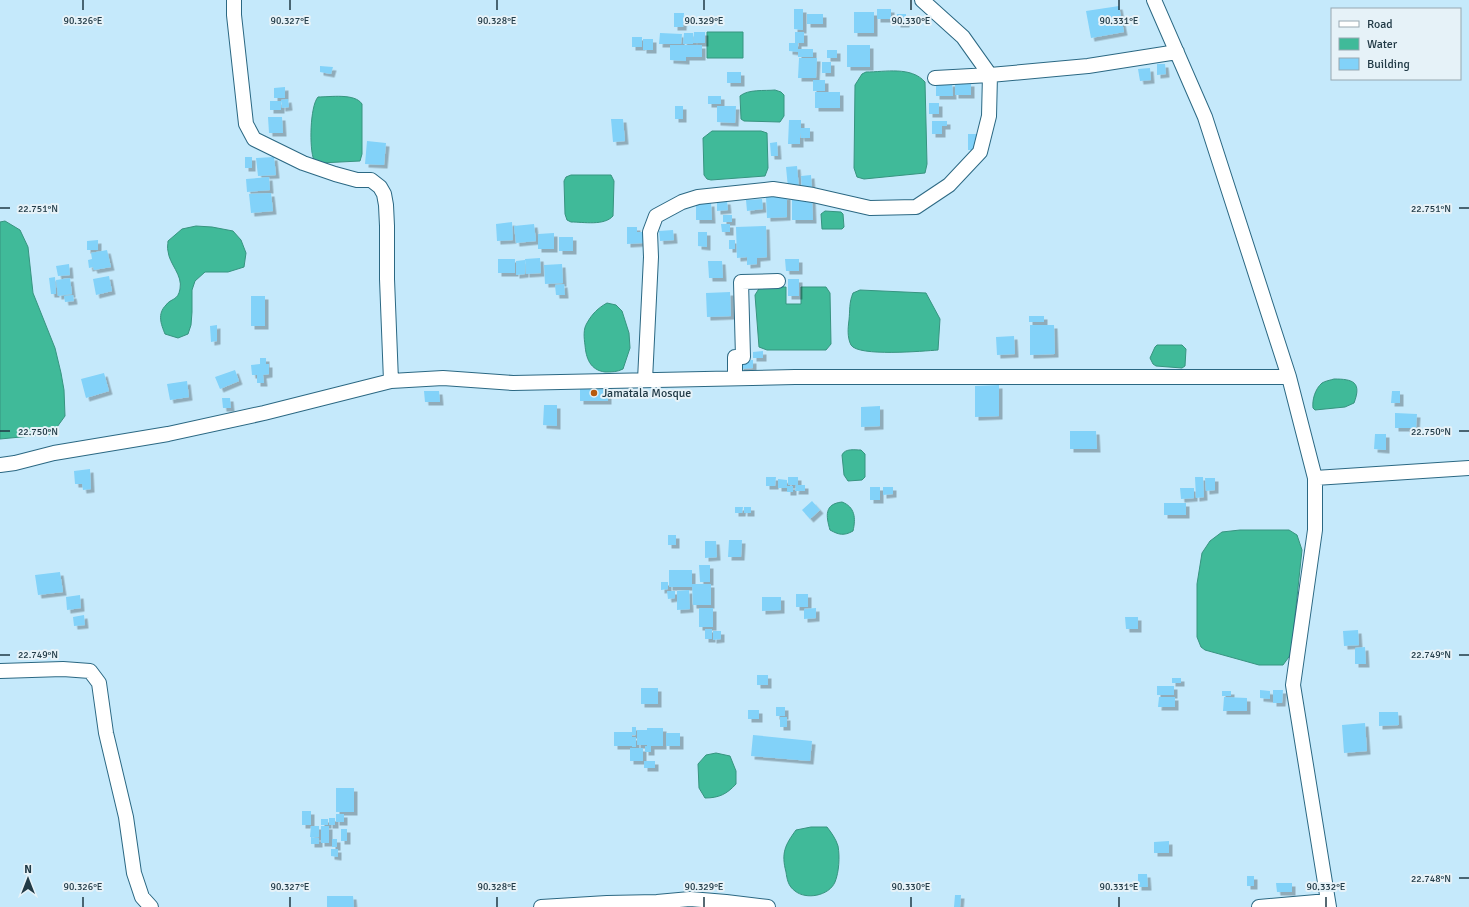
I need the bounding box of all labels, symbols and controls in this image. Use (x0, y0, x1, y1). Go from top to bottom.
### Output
legend (1331, 8, 1461, 80)
text: 90.326°E (64, 15, 103, 27)
text: 90.327°E (271, 15, 310, 27)
text: 90.328°E (478, 15, 517, 27)
text: 90.329°E (685, 15, 724, 27)
text: 90.330°E (892, 15, 931, 27)
text: 90.331°E (1100, 15, 1139, 27)
text: Road (1367, 17, 1393, 32)
text: Water (1367, 37, 1398, 52)
text: Building (1367, 57, 1410, 72)
text: 22.751°N (18, 203, 58, 215)
text: 22.751°N (1411, 203, 1451, 215)
place label: Jamatala Mosque (602, 386, 691, 401)
marker: Jamatala Mosque (589, 388, 599, 398)
text: 22.750°N (18, 426, 58, 438)
text: 22.750°N (1411, 426, 1451, 438)
text: 22.749°N (18, 649, 58, 661)
text: 22.749°N (1411, 649, 1451, 661)
north arrow (8, 859, 48, 899)
text: N (24, 863, 32, 876)
text: 22.748°N (1411, 873, 1451, 885)
text: 90.326°E (64, 881, 103, 893)
text: 90.327°E (271, 881, 310, 893)
text: 90.328°E (478, 881, 517, 893)
text: 90.329°E (685, 881, 724, 893)
text: 90.330°E (892, 881, 931, 893)
text: 90.331°E (1100, 881, 1139, 893)
text: 90.332°E (1307, 881, 1346, 893)

